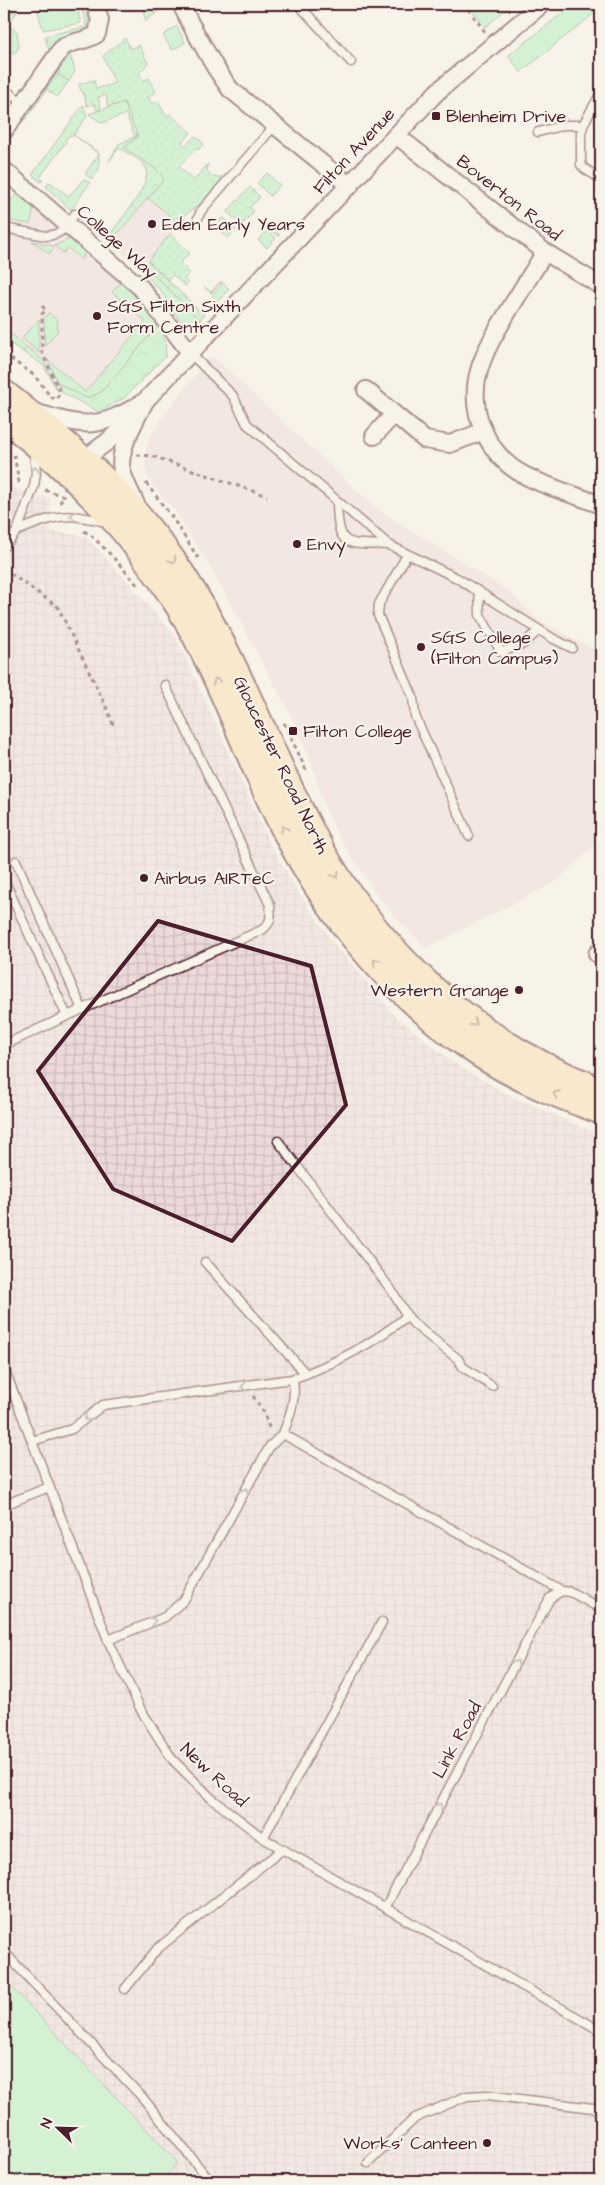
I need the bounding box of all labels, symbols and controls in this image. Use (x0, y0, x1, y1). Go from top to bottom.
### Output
street label: Filton Avenue (307, 102, 401, 200)
place label: Blenheim Drive (446, 104, 567, 129)
marker: Blenheim Drive (430, 110, 442, 122)
street label: Boverton Road (451, 149, 567, 247)
street label: College Way (71, 199, 163, 286)
place label: Eden Early Years (162, 212, 305, 238)
marker: Eden Early Years (146, 218, 158, 230)
place label: SGS Filton Sixth Form Centre (107, 294, 240, 340)
marker: SGS Filton Sixth Form Centre (91, 310, 103, 322)
one-way arrow (30, 466, 40, 474)
one-way arrow (68, 510, 76, 521)
place label: Envy (307, 532, 346, 558)
marker: Envy (291, 538, 303, 550)
one-way arrow (167, 554, 176, 564)
place label: SGS College (Filton Campus) (431, 625, 558, 671)
marker: SGS College (Filton Campus) (415, 641, 427, 653)
street label: Gloucester Road North (227, 672, 335, 858)
one-way arrow (212, 677, 223, 686)
place label: Filton College (303, 719, 412, 745)
marker: Filton College (287, 725, 299, 737)
one-way arrow (280, 825, 290, 834)
place label: Airbus AIRTeC (154, 866, 275, 891)
one-way arrow (329, 869, 339, 878)
marker: Airbus AIRTeC (138, 872, 150, 884)
one-way arrow (372, 959, 381, 968)
place label: Western Grange (371, 978, 509, 1004)
marker: Western Grange (513, 984, 525, 996)
one-way arrow (468, 1017, 478, 1026)
one-way arrow (552, 1089, 561, 1100)
one-way arrow (239, 1381, 248, 1391)
one-way arrow (83, 1412, 93, 1421)
one-way arrow (238, 1488, 248, 1497)
one-way arrow (148, 1617, 157, 1628)
one-way arrow (510, 1659, 520, 1668)
street label: Link Road (426, 1697, 488, 1783)
street label: New Road (175, 1737, 253, 1813)
one-way arrow (433, 1802, 443, 1811)
north arrow (32, 2102, 82, 2152)
text: N (36, 2115, 58, 2131)
place label: Works' Canteen (343, 2131, 477, 2156)
marker: Works' Canteen (481, 2137, 493, 2149)

